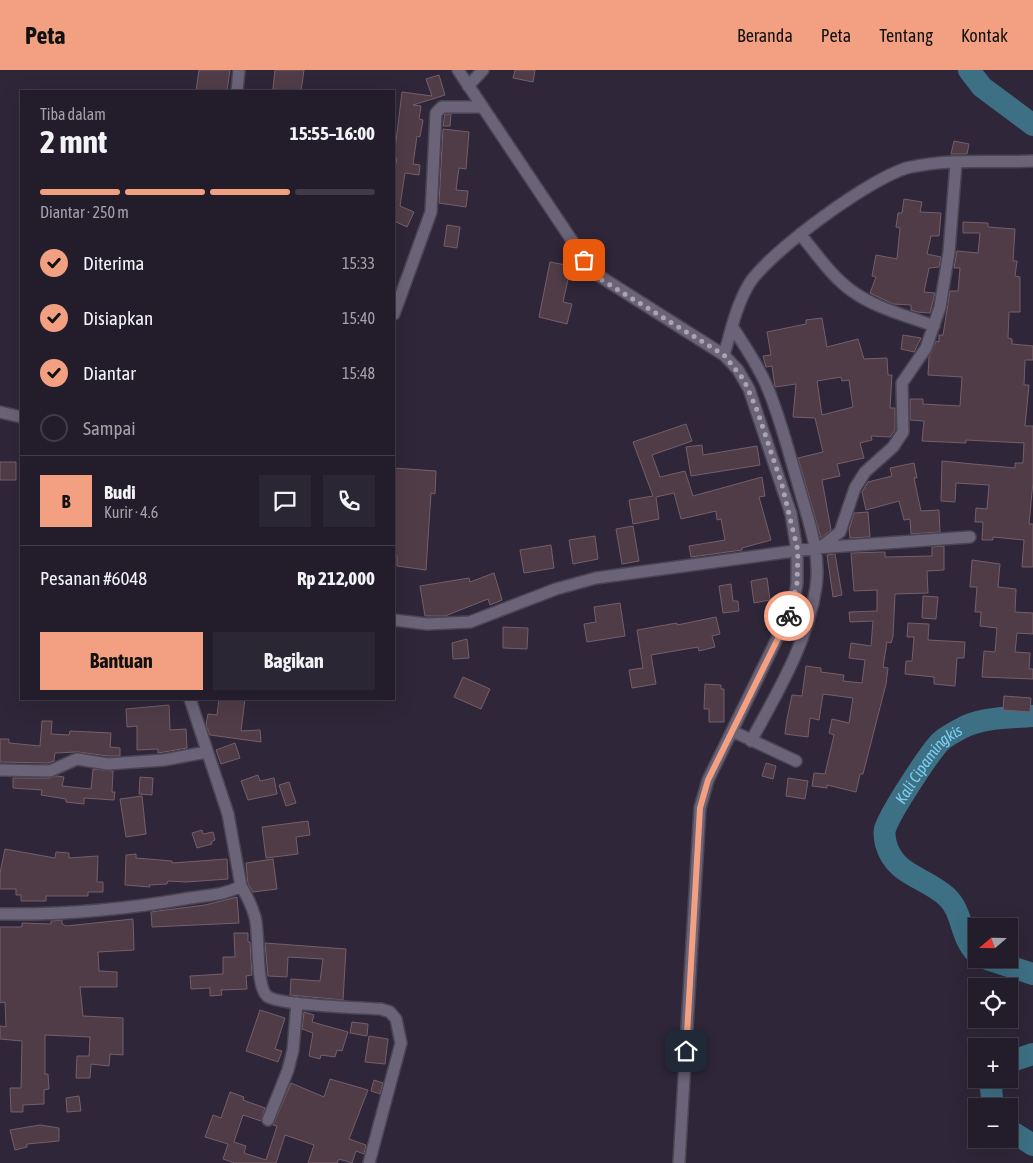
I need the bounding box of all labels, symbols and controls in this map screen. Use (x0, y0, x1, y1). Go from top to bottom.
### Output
text: Peta (25, 22, 66, 49)
text: Beranda (737, 25, 793, 46)
text: Peta (821, 25, 851, 46)
text: Tentang (879, 25, 933, 46)
text: Kontak (961, 25, 1008, 46)
text: Tiba dalam (40, 105, 106, 123)
text: 15:55–16:00 (290, 122, 375, 144)
text: 2 mnt (40, 123, 107, 160)
text: Diantar · 250 m (40, 203, 129, 221)
pin (563, 239, 605, 281)
icon: bag (570, 246, 598, 274)
icon: check (40, 249, 68, 277)
text: Diterima (83, 252, 144, 274)
text: 15:33 (342, 254, 375, 272)
icon: check (40, 304, 68, 332)
text: Disiapkan (83, 307, 153, 329)
text: 15:40 (342, 309, 375, 327)
icon: check (40, 359, 68, 387)
text: Diantar (83, 362, 136, 384)
text: 15:48 (342, 364, 375, 382)
text: Sampai (83, 417, 136, 439)
button: chat (259, 475, 311, 527)
button: phone (323, 475, 375, 527)
text: Budi (104, 481, 136, 503)
text: B (61, 490, 71, 512)
text: Kurir · 4.6 (104, 503, 158, 521)
text: Pesanan #6048 (40, 567, 147, 589)
text: Rp 212,000 (297, 567, 375, 589)
courier (764, 591, 814, 641)
icon: bike (775, 602, 803, 630)
button: Bantuan (40, 632, 203, 690)
button: Bagikan (213, 632, 375, 690)
water label: Kali Cipamingkis (891, 721, 965, 807)
north arrow (968, 918, 1018, 968)
map controls (968, 918, 1018, 1148)
button: locate (968, 978, 1018, 1028)
pin (665, 1030, 707, 1072)
icon: home (672, 1037, 700, 1065)
button: + (968, 1038, 1018, 1088)
button: − (968, 1098, 1018, 1148)

